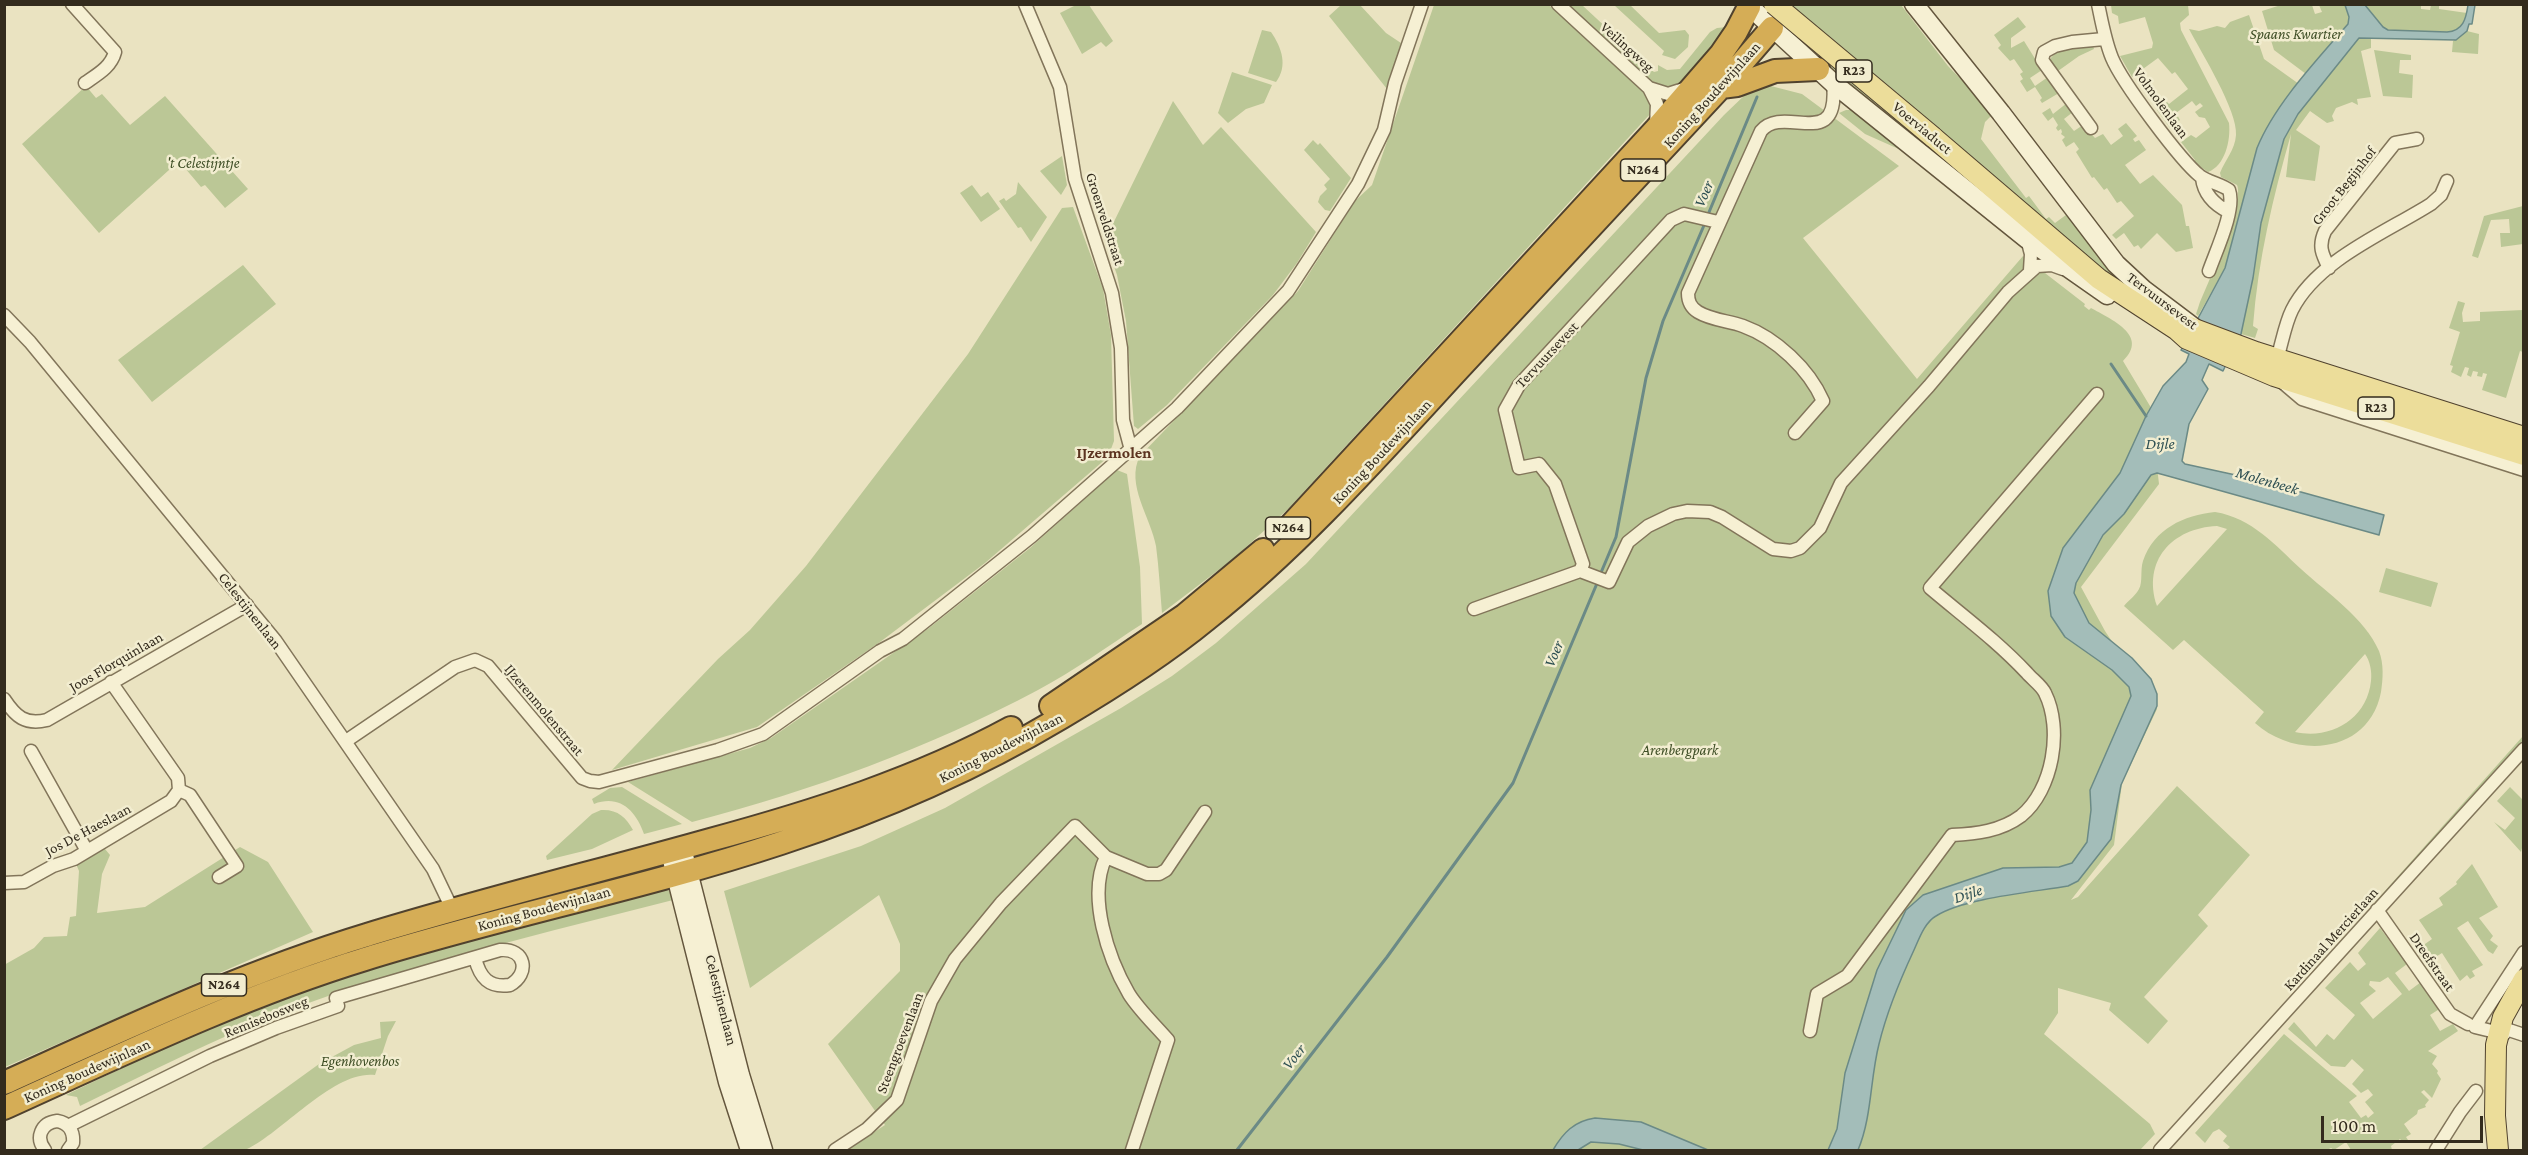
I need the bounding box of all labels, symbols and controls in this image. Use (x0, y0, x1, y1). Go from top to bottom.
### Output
street label: Veilingweg (1596, 18, 1658, 76)
park label: Spaans Kwartier (2250, 25, 2342, 43)
street label: Koning Boudewijnlaan (1660, 38, 1764, 152)
road number: R23 (1836, 60, 1872, 82)
street label: Volmolenlaan (2129, 64, 2193, 142)
street label: Voerviaduct (1889, 98, 1955, 158)
street label: Groot Begijnhof (2308, 143, 2380, 229)
park label: 't Celestijntje (167, 154, 239, 172)
road number: N264 (1620, 159, 1666, 181)
street label: Groenveldstraat (1082, 170, 1128, 268)
water label: Voer (1690, 178, 1718, 210)
street label: Tervuursevest (2123, 268, 2201, 334)
street label: Tervuursevest (1512, 318, 1582, 392)
street label: Koning Boudewijnlaan (1329, 396, 1435, 508)
road number: R23 (2358, 397, 2394, 419)
water label: Dijle (2146, 434, 2174, 454)
district label: IJzermolen (1077, 443, 1151, 463)
water label: Molenbeek (2233, 463, 2301, 499)
road number: N264 (1266, 517, 1310, 539)
street label: Celestijnenlaan (214, 569, 286, 653)
street label: Joos Florquinlaan (66, 628, 166, 696)
water label: Voer (1540, 638, 1568, 670)
street label: IJzerenmolenstraat (500, 660, 588, 760)
street label: Koning Boudewijnlaan (936, 709, 1066, 787)
park label: Arenbergpark (1642, 741, 1718, 759)
street label: Jos De Haeslaan (42, 800, 134, 860)
water label: Dijle (1951, 880, 1985, 908)
street label: Koning Boudewijnlaan (476, 883, 612, 935)
street label: Kardinaal Mercierlaan (2280, 884, 2382, 994)
street label: Dreefstraat (2405, 929, 2459, 995)
street label: Celestijnenlaan (701, 953, 741, 1047)
road number: N264 (202, 974, 246, 996)
street label: Steengroevenlaan (872, 990, 928, 1096)
street label: Remisebosweg (221, 992, 311, 1042)
street label: Koning Boudewijnlaan (21, 1035, 153, 1107)
water label: Voer (1278, 1040, 1310, 1074)
park label: Egenhovenbos (321, 1052, 399, 1070)
scale bar (2324, 1104, 2486, 1142)
text: 100 m (2332, 1116, 2376, 1136)

